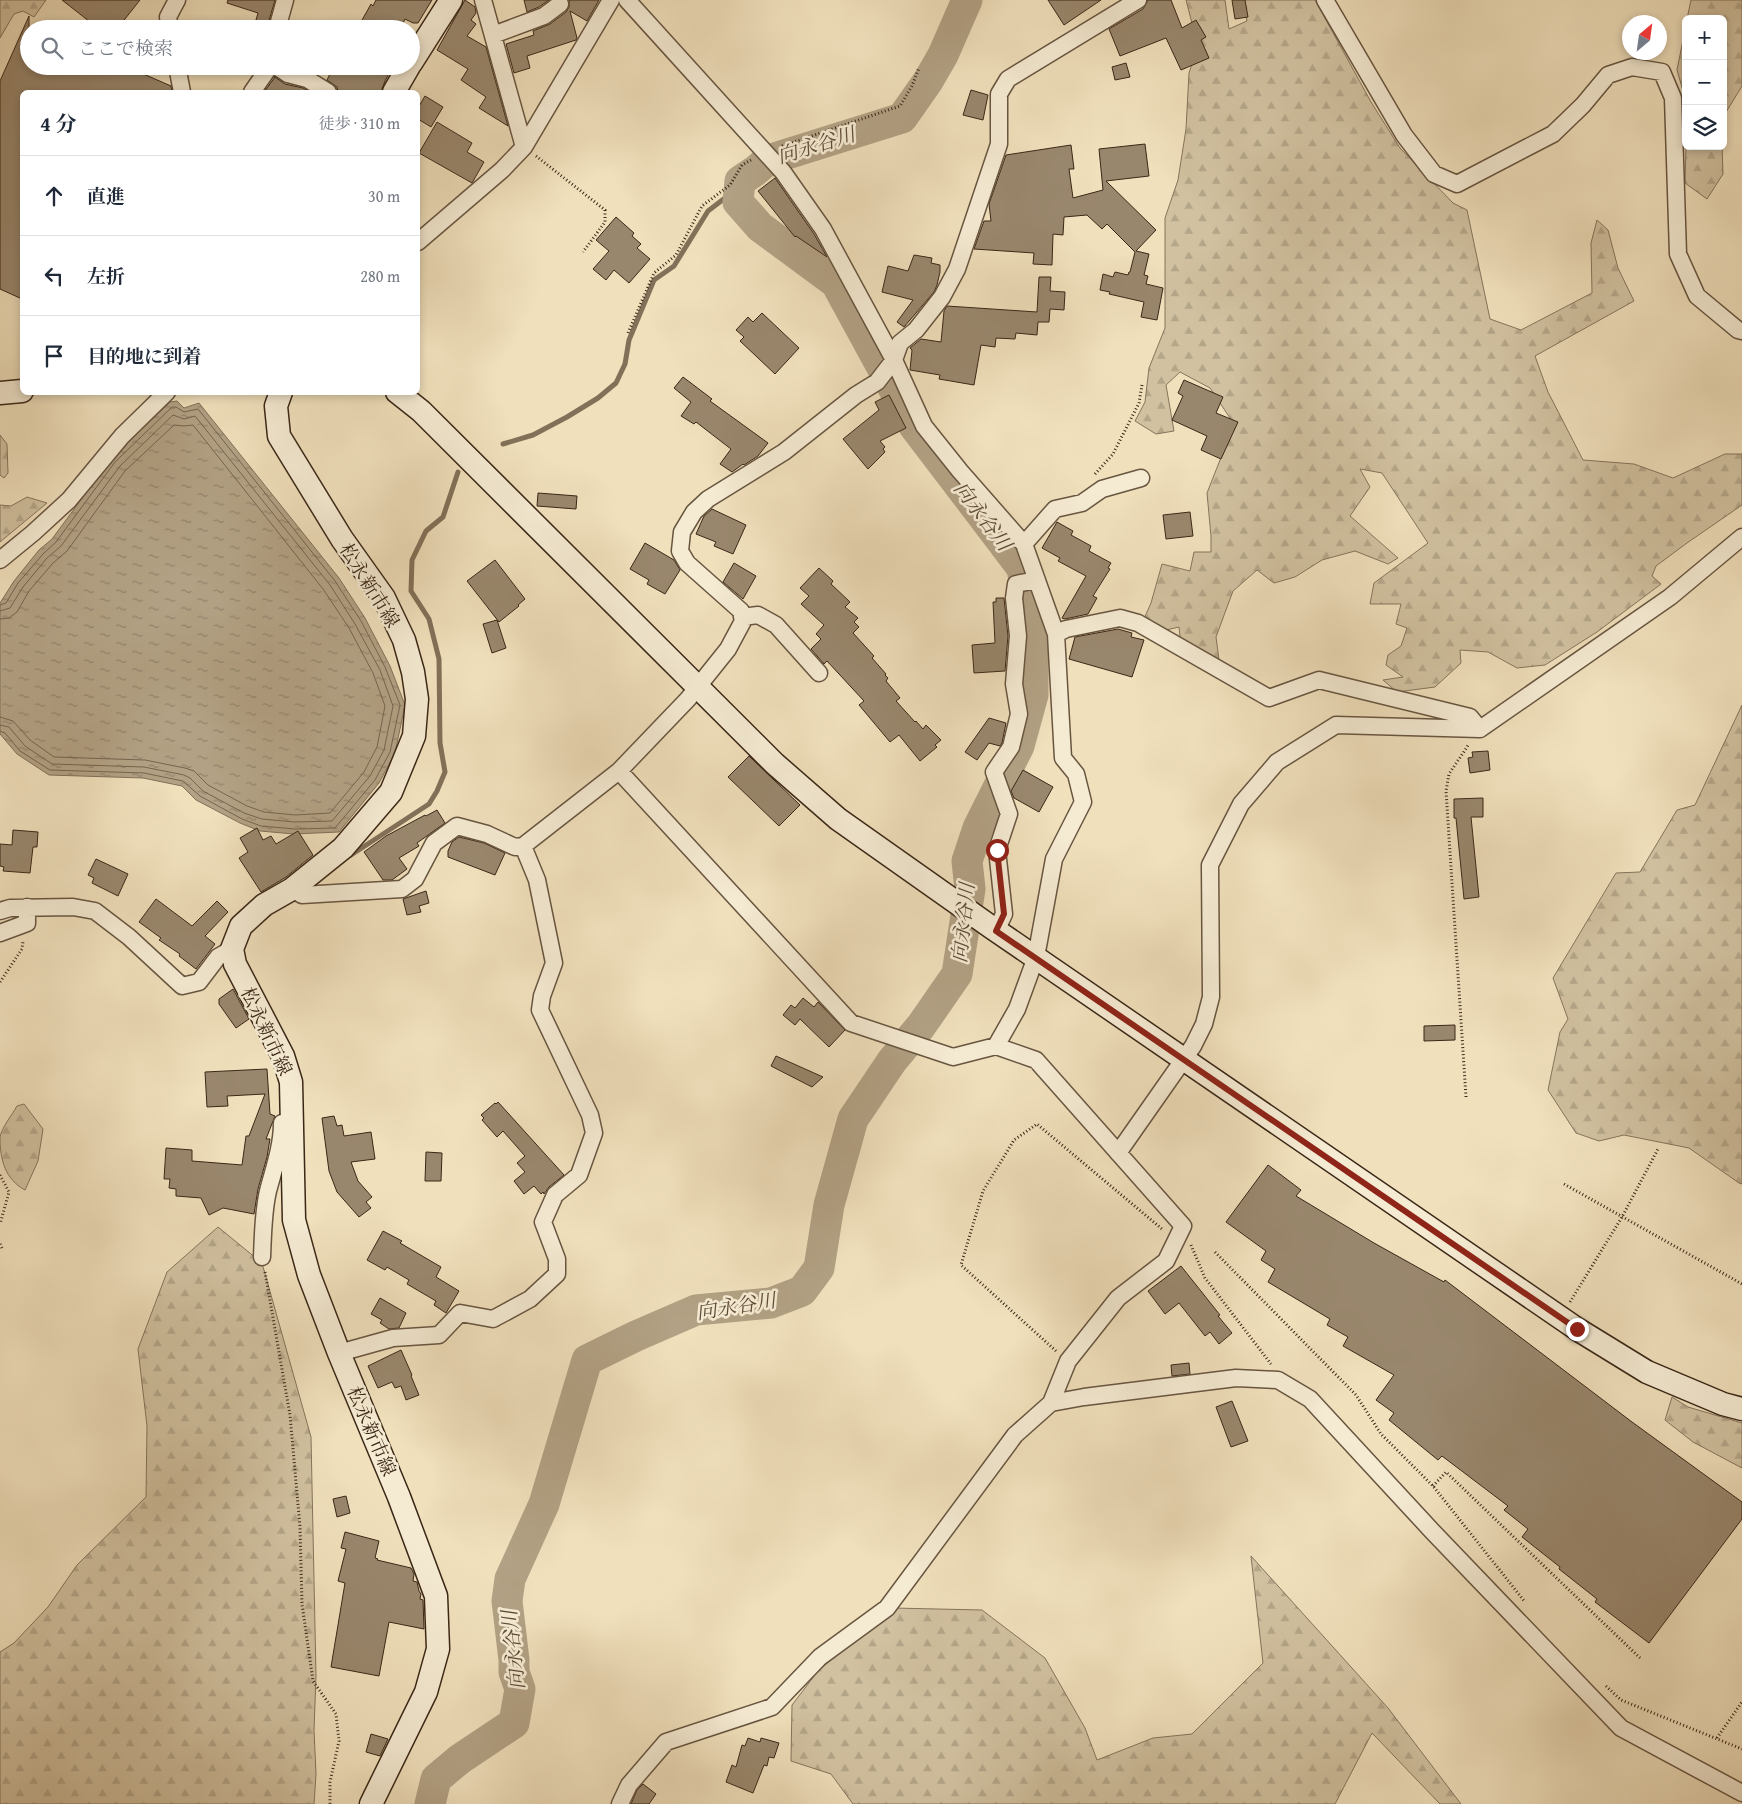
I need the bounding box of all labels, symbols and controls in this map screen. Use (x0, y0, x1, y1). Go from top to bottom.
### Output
north arrow (1622, 15, 1667, 60)
map controls (1682, 15, 1727, 150)
button: + (1682, 15, 1727, 60)
search box (20, 20, 420, 75)
icon: search (38, 34, 66, 62)
text: ここで検索 (78, 34, 173, 62)
button: − (1682, 60, 1727, 105)
button: layers (1682, 105, 1727, 150)
text: 4 分 (40, 108, 77, 139)
text: 徒歩 · 310 m (319, 111, 400, 135)
water label: 向永谷川 (773, 118, 860, 170)
icon: ahead (40, 182, 68, 210)
text: 直進 (87, 182, 125, 210)
text: 30 m (368, 184, 400, 208)
icon: left (40, 262, 68, 290)
text: 左折 (87, 262, 125, 290)
text: 280 m (360, 264, 400, 288)
icon: arrive (40, 342, 68, 370)
text: 目的地に到着 (87, 342, 201, 370)
water label: 向永谷川 (948, 475, 1020, 558)
street label: 松永新市線 (333, 537, 407, 633)
route start (986, 839, 1009, 862)
water label: 向永谷川 (944, 880, 981, 964)
street label: 松永新市線 (234, 982, 300, 1080)
water label: 向永谷川 (694, 1285, 780, 1326)
route end (1566, 1318, 1589, 1341)
street label: 松永新市線 (341, 1382, 403, 1480)
water label: 向永谷川 (494, 1607, 531, 1691)

